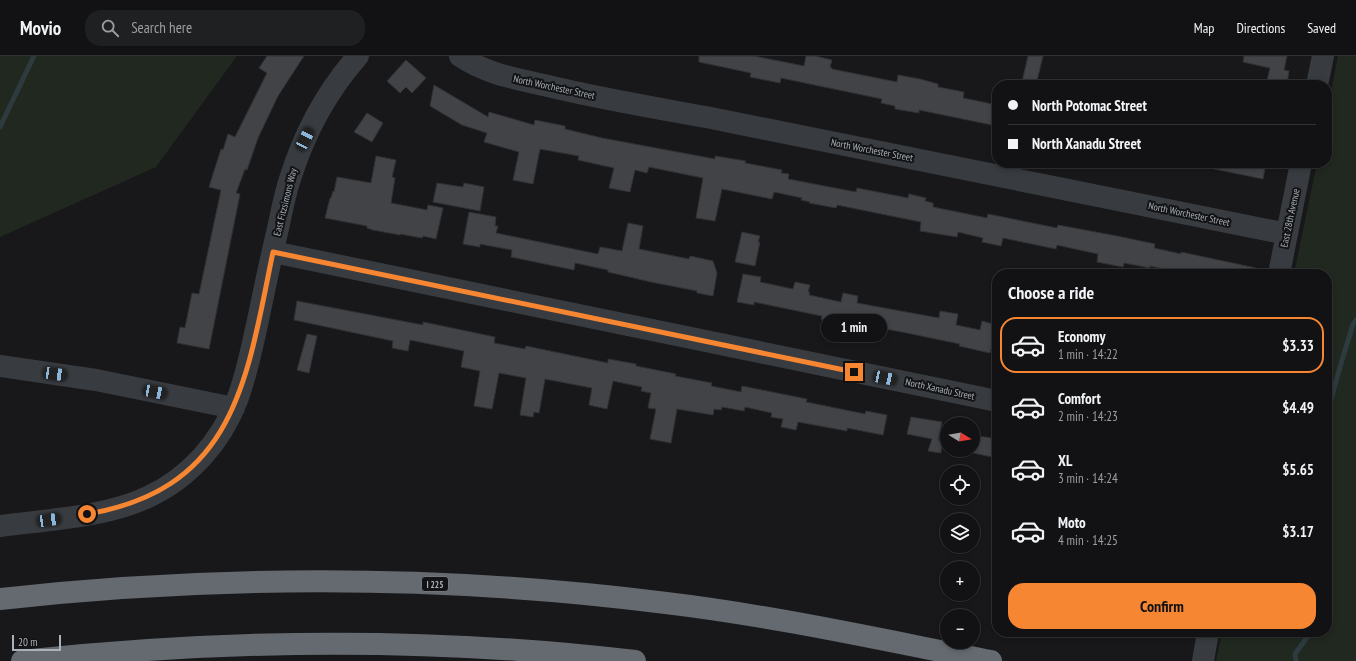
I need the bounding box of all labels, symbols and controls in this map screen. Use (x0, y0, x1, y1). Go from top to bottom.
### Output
search box (85, 10, 365, 46)
text: Movio (20, 16, 61, 40)
icon: search (99, 17, 121, 39)
text: Search here (131, 18, 192, 37)
text: Map (1194, 19, 1214, 37)
text: Directions (1236, 19, 1285, 37)
text: Saved (1307, 19, 1336, 37)
street label: North Worchester Street (512, 72, 596, 102)
text: North Potomac Street (1032, 96, 1147, 115)
car (294, 126, 316, 152)
text: North Xanadu Street (1032, 134, 1141, 153)
street label: North Worchester Street (830, 136, 914, 164)
street label: East Fitzsimons Way (270, 167, 300, 237)
street label: East 28th Avenue (1277, 187, 1303, 249)
street label: North Worchester Street (1147, 199, 1231, 229)
text: Choose a ride (1008, 281, 1094, 304)
callout: 1 min (821, 314, 887, 342)
text: 1 min (841, 319, 867, 336)
icon: car (1010, 327, 1046, 363)
text: Economy (1058, 327, 1106, 346)
text: $3.33 (1282, 336, 1314, 355)
text: 1 min · 14:22 (1058, 346, 1118, 363)
route end (845, 363, 863, 381)
car (42, 366, 68, 382)
car (872, 370, 898, 386)
street label: North Xanadu Street (904, 375, 976, 403)
car (142, 384, 168, 400)
icon: car (1010, 389, 1046, 425)
text: Comfort (1058, 389, 1101, 408)
text: $4.49 (1282, 398, 1314, 417)
text: 2 min · 14:23 (1058, 408, 1118, 425)
north arrow (940, 417, 980, 457)
map controls (940, 417, 980, 649)
icon: car (1010, 451, 1046, 487)
text: XL (1058, 451, 1072, 470)
text: $5.65 (1282, 460, 1314, 479)
button: locate (940, 465, 980, 505)
text: 3 min · 14:24 (1058, 470, 1118, 487)
route start (78, 505, 96, 523)
car (36, 512, 62, 528)
button: layers (940, 513, 980, 553)
icon: car (1010, 513, 1046, 549)
text: Moto (1058, 513, 1086, 532)
text: $3.17 (1282, 522, 1314, 541)
text: 4 min · 14:25 (1058, 532, 1118, 549)
button: + (940, 561, 980, 601)
road number: I 225 (422, 577, 448, 591)
button: Confirm (1008, 583, 1316, 629)
button: − (940, 609, 980, 649)
scale bar (12, 633, 61, 652)
text: 20 m (18, 635, 37, 649)

